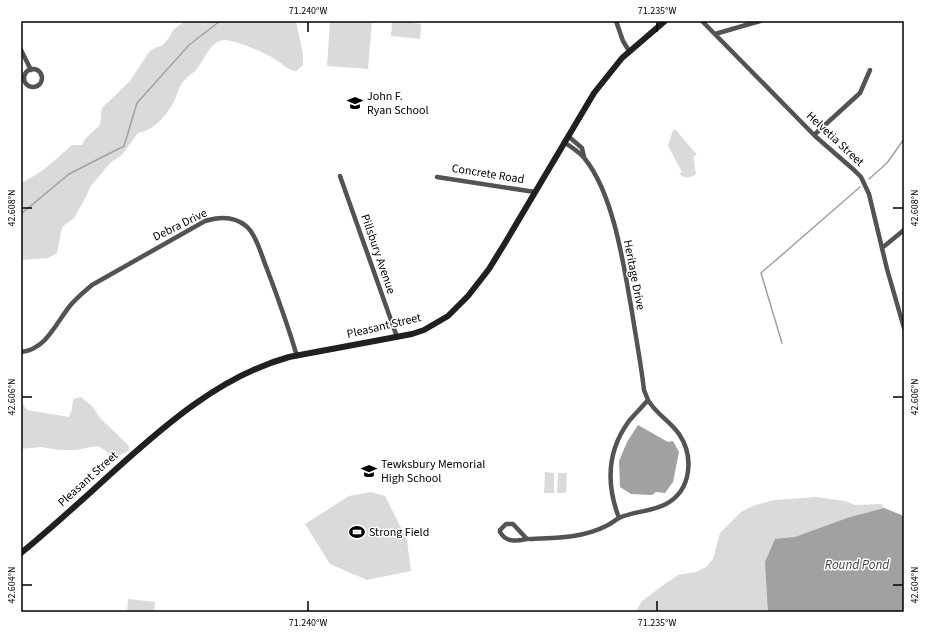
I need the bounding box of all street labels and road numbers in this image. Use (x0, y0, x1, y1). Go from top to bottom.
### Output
street label: Helvetia Street (802, 108, 868, 170)
street label: Concrete Road (450, 160, 526, 188)
street label: Debra Drive (150, 205, 210, 245)
street label: Pillsbury Avenue (356, 212, 400, 296)
street label: Heritage Drive (619, 239, 649, 312)
street label: Pleasant Street (345, 309, 423, 343)
street label: Pleasant Street (54, 447, 122, 511)

